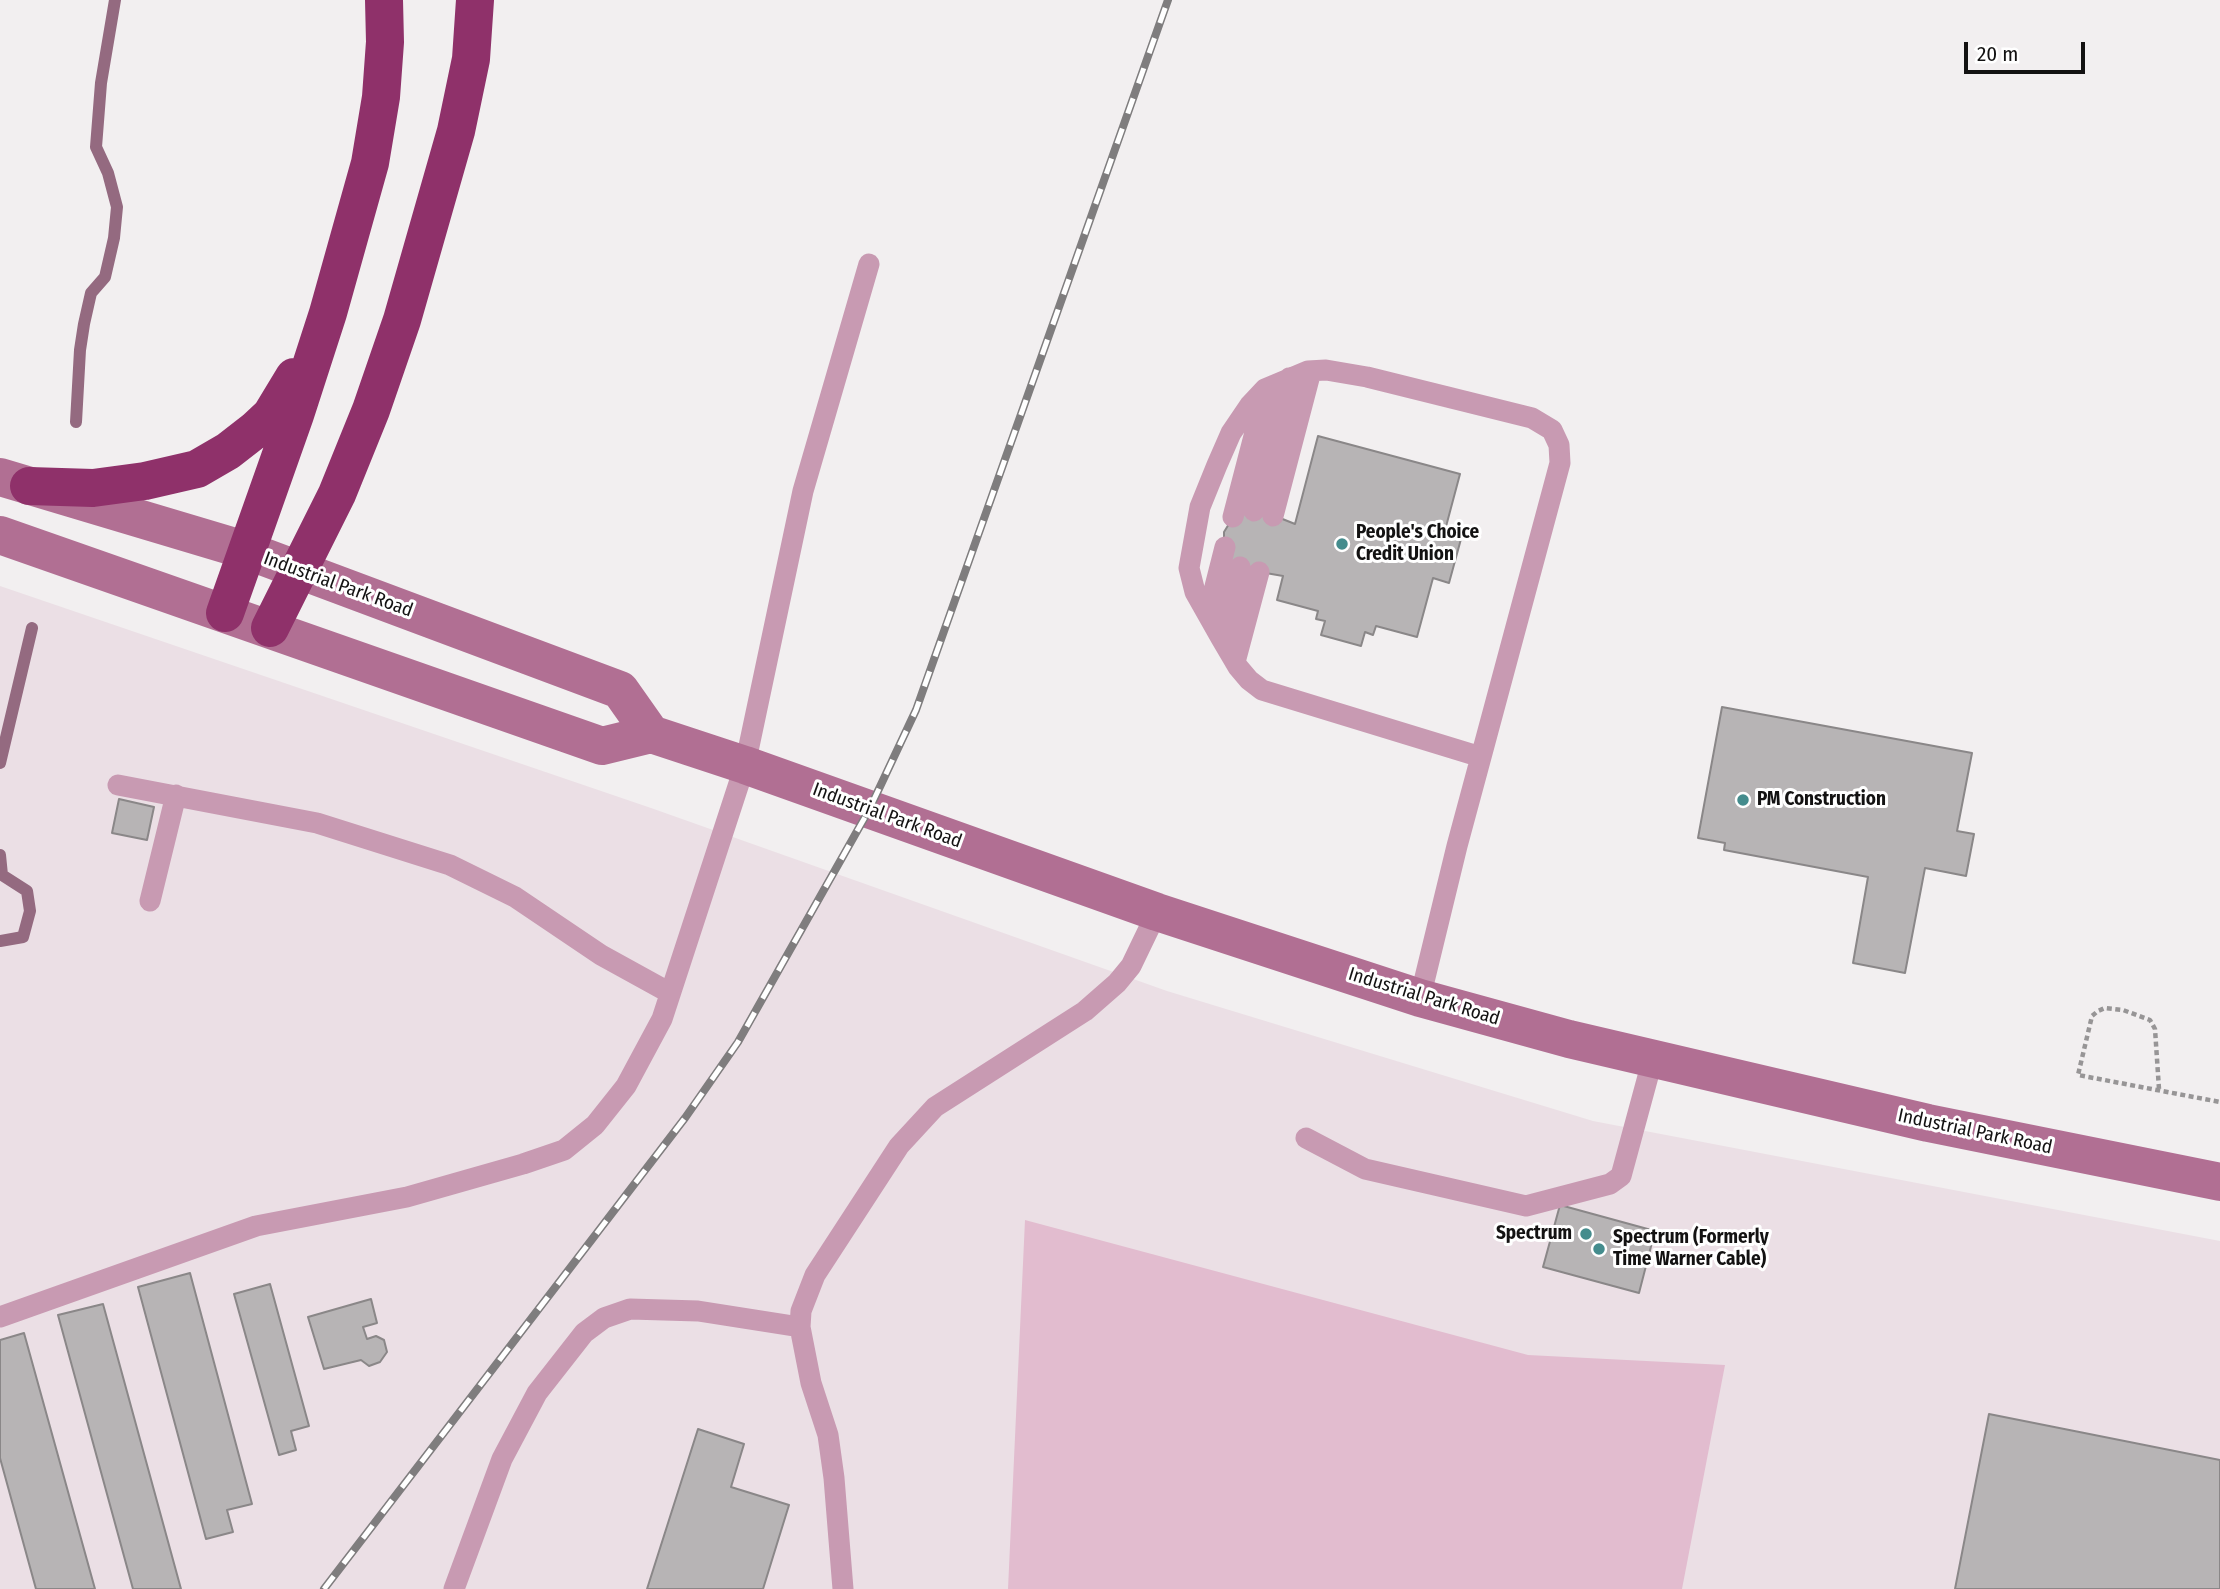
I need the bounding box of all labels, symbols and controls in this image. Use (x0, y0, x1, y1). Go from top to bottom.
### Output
scale bar (1968, 28, 2089, 72)
text: 20 m (1977, 41, 2018, 67)
place label: People's Choice Credit Union (1356, 522, 1479, 566)
marker: People's Choice Credit Union (1334, 536, 1350, 552)
street label: Industrial Park Road (260, 547, 416, 623)
street label: Industrial Park Road (809, 778, 965, 854)
place label: PM Construction (1757, 789, 1886, 811)
marker: PM Construction (1735, 792, 1751, 808)
street label: Industrial Park Road (1346, 963, 1502, 1031)
street label: Industrial Park Road (1896, 1105, 2054, 1159)
place label: Spectrum (1496, 1223, 1572, 1245)
marker: Spectrum (1578, 1226, 1594, 1242)
place label: Spectrum (Formerly Time Warner Cable) (1613, 1227, 1769, 1271)
marker: Spectrum (Formerly Time Warner Cable) (1591, 1241, 1607, 1257)

